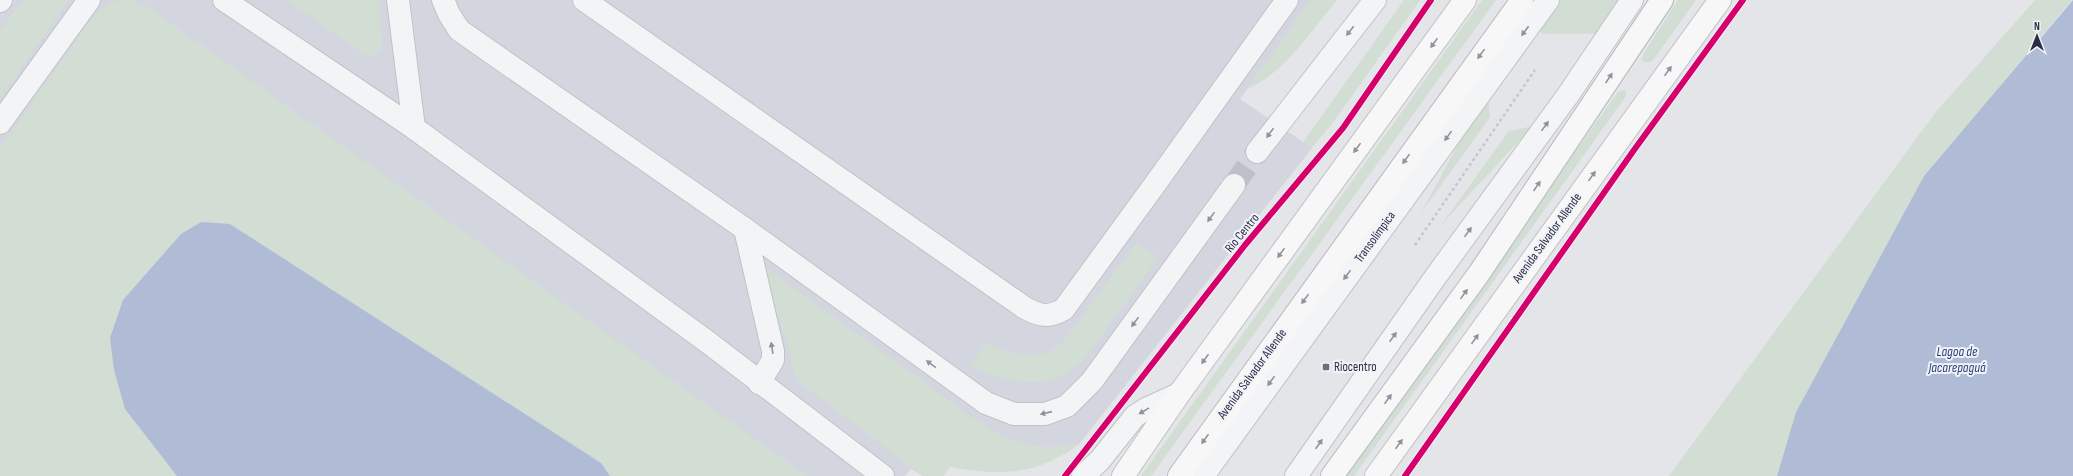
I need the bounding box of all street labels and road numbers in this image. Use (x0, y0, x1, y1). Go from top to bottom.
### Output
street label: Avenida Salvador Allende (1508, 190, 1585, 287)
street label: Transolímpica (1351, 208, 1399, 266)
street label: Rio Centro (1221, 210, 1263, 256)
street label: Avenida Salvador Allende (1213, 326, 1290, 423)

